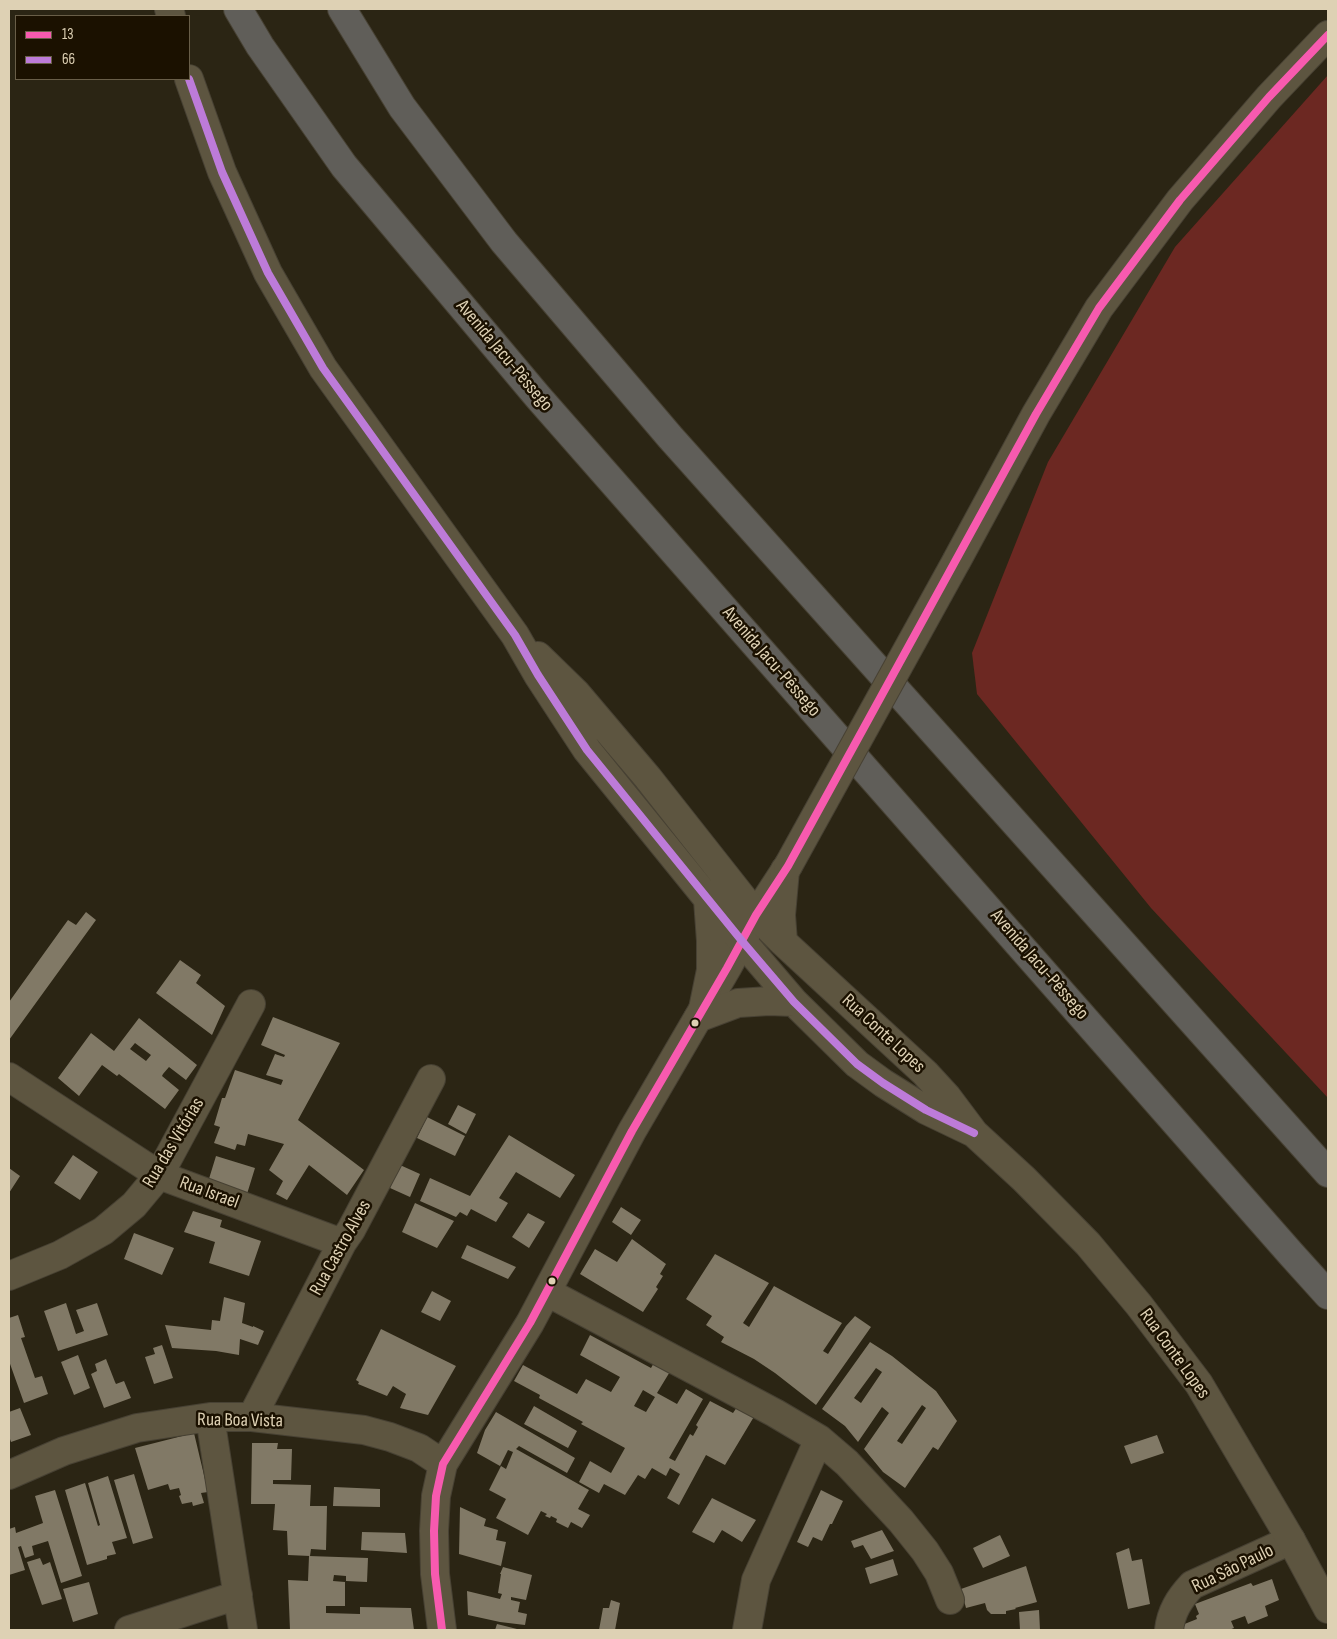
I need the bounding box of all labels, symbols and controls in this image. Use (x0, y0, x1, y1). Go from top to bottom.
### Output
legend (15, 15, 190, 80)
text: 13 (62, 25, 74, 44)
text: 66 (62, 50, 75, 69)
street label: Avenida Jacu-Pêssego (451, 296, 557, 416)
street label: Avenida Jacu-Pêssego (717, 602, 825, 722)
street label: Avenida Jacu-Pêssego (985, 905, 1093, 1025)
street label: Rua Conte Lopes (837, 990, 929, 1078)
unlabelled marker (690, 1018, 700, 1028)
street label: Rua das Vitórias (138, 1094, 210, 1192)
street label: Rua Israel (176, 1172, 242, 1214)
street label: Rua Castro Alves (305, 1196, 377, 1300)
unlabelled marker (547, 1276, 557, 1286)
street label: Rua Conte Lopes (1134, 1305, 1214, 1403)
street label: Rua Boa Vista (197, 1409, 283, 1433)
street label: Rua São Paulo (1189, 1539, 1277, 1599)

